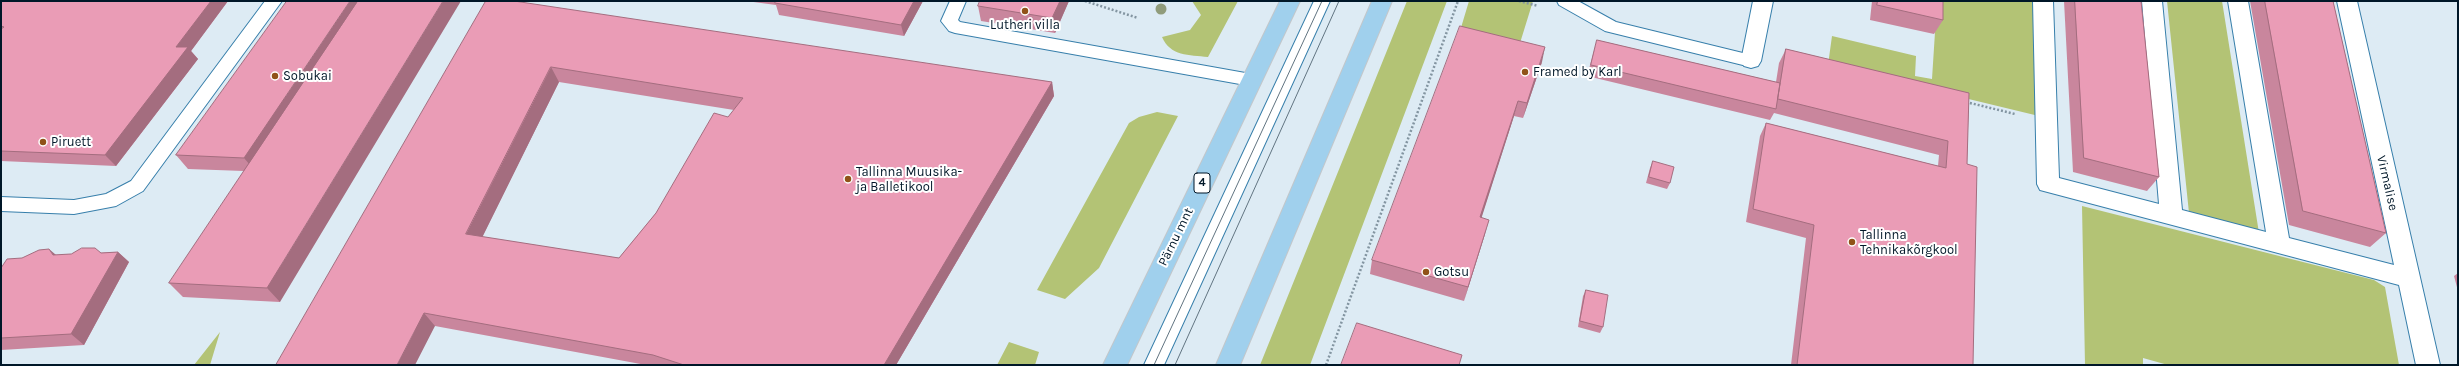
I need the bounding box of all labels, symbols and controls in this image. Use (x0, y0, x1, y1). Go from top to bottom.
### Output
marker: Lutheri villa (1020, 6, 1030, 16)
place label: Lutheri villa (990, 17, 1060, 33)
place label: Framed by Karl (1533, 64, 1622, 80)
marker: Framed by Karl (1520, 67, 1530, 77)
place label: Sobukai (283, 68, 332, 84)
marker: Sobukai (270, 71, 280, 81)
place label: Piruett (51, 134, 91, 150)
marker: Piruett (38, 137, 48, 147)
street label: Virmalise (2373, 154, 2401, 212)
place label: Tallinna Muusika- ja Balletikool (856, 164, 962, 195)
road number: 4 (1194, 173, 1210, 193)
marker: Tallinna Muusika- ja Balletikool (843, 174, 853, 184)
street label: Pärnu mnt (1155, 205, 1197, 269)
place label: Tallinna Tehnikakõrgkool (1860, 227, 1958, 258)
marker: Tallinna Tehnikakõrgkool (1847, 237, 1857, 247)
place label: Gotsu (1434, 264, 1469, 280)
marker: Gotsu (1421, 267, 1431, 277)

